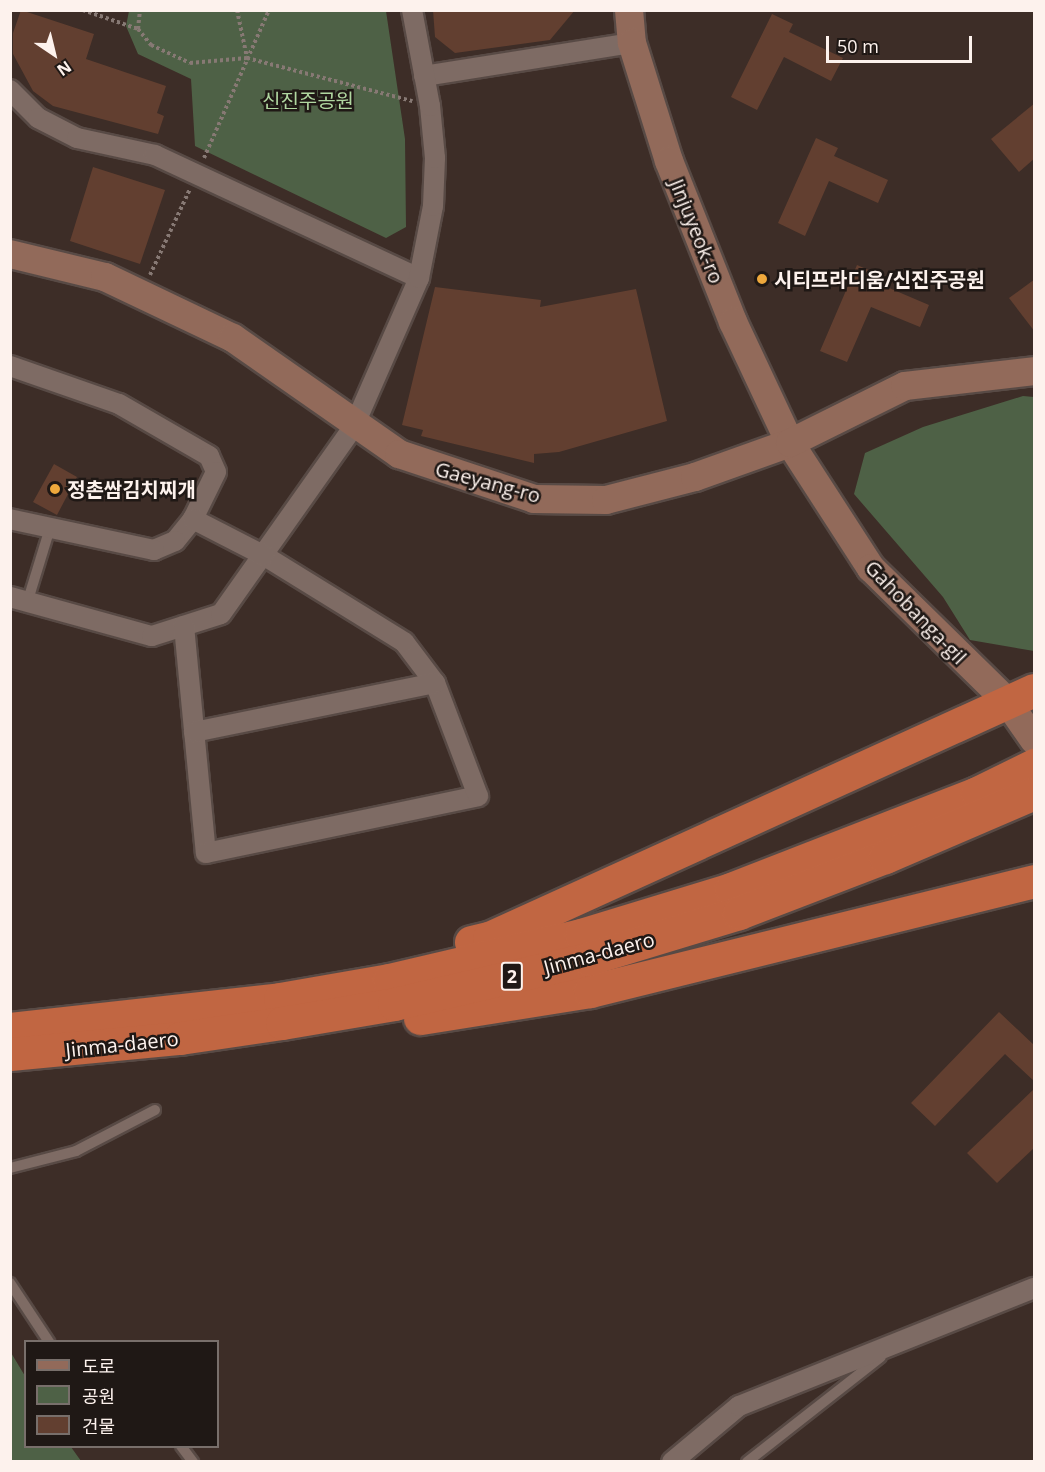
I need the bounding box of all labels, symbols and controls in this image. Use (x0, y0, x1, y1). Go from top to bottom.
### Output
north arrow (24, 24, 84, 84)
scale bar (829, 24, 974, 62)
text: 50 m (837, 34, 879, 58)
text: N (53, 56, 76, 81)
park label: 신진주공원 (262, 88, 354, 112)
street label: Jinjuyeok-ro (665, 175, 729, 287)
place label: 시티프라디움/신진주공원 (774, 267, 985, 291)
marker: 시티프라디움/신진주공원 (755, 272, 769, 286)
street label: Gaeyang-ro (433, 456, 543, 508)
place label: 정촌쌈김치찌개 (67, 477, 196, 501)
marker: 정촌쌈김치찌개 (48, 482, 62, 496)
street label: Gahobanga-gil (861, 555, 971, 669)
street label: Jinma-daero (541, 927, 657, 979)
road number: 2 (500, 961, 524, 991)
street label: Jinma-daero (64, 1026, 180, 1062)
legend (24, 1340, 219, 1448)
text: 도로 (82, 1354, 115, 1378)
text: 공원 (82, 1384, 115, 1408)
text: 건물 (82, 1414, 115, 1438)

